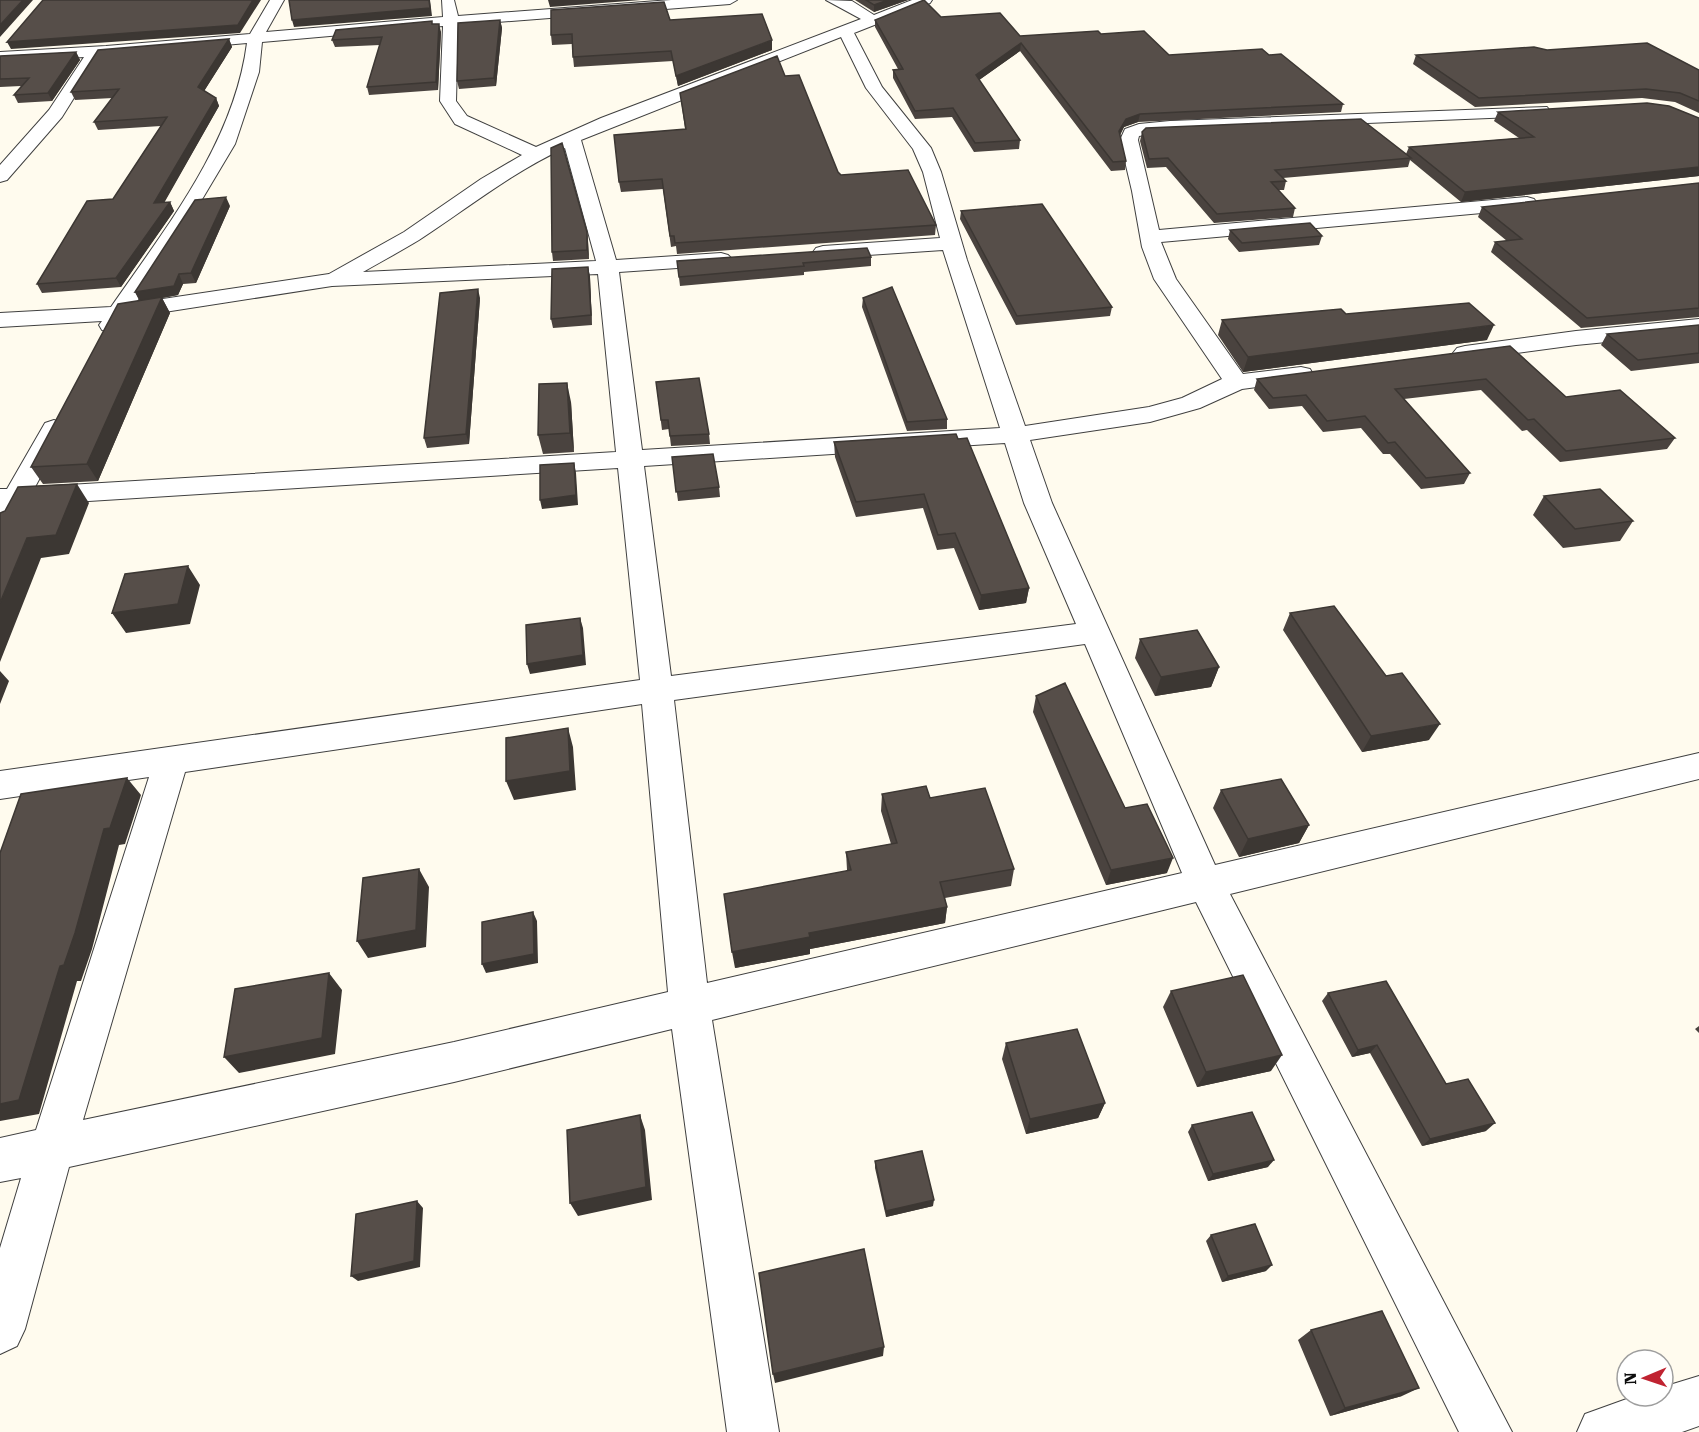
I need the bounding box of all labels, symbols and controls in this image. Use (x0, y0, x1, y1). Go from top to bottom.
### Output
north arrow (1615, 1348, 1675, 1408)
text: N (1621, 1372, 1640, 1385)

